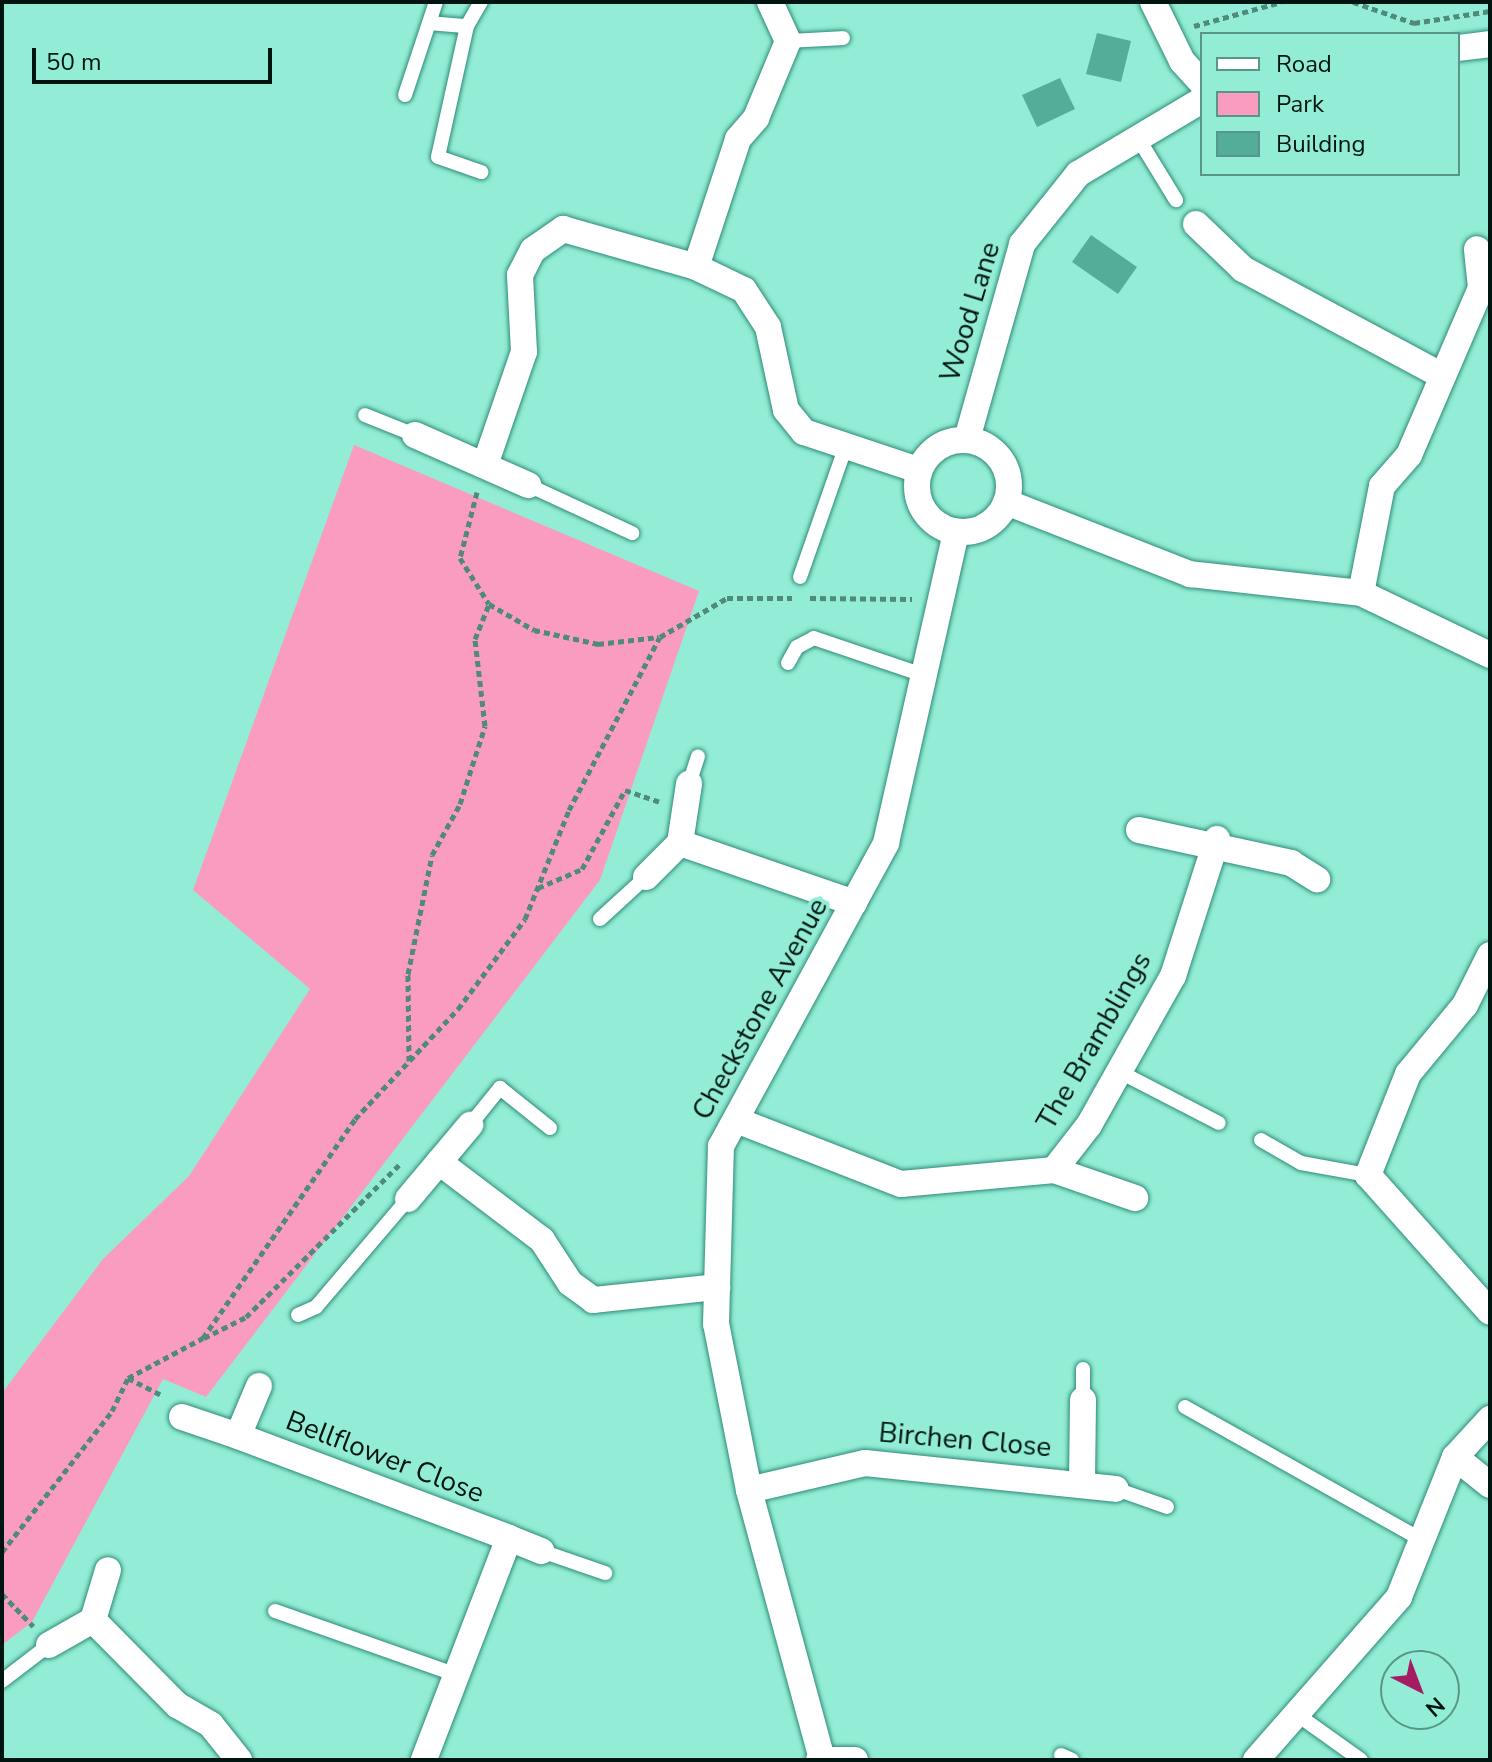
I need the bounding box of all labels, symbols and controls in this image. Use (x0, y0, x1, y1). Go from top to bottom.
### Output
scale bar (36, 32, 276, 82)
legend (1200, 32, 1460, 176)
text: 50 m (46, 46, 102, 78)
text: Road (1276, 48, 1332, 80)
text: Park (1276, 88, 1324, 120)
text: Building (1276, 128, 1366, 160)
street label: Wood Lane (933, 238, 1007, 386)
street label: Checkstone Avenue (685, 892, 835, 1126)
street label: The Bramblings (1030, 946, 1158, 1136)
street label: Bellflower Close (281, 1404, 489, 1510)
street label: Birchen Close (877, 1416, 1053, 1464)
north arrow (1380, 1650, 1460, 1730)
text: N (1419, 1690, 1451, 1723)

